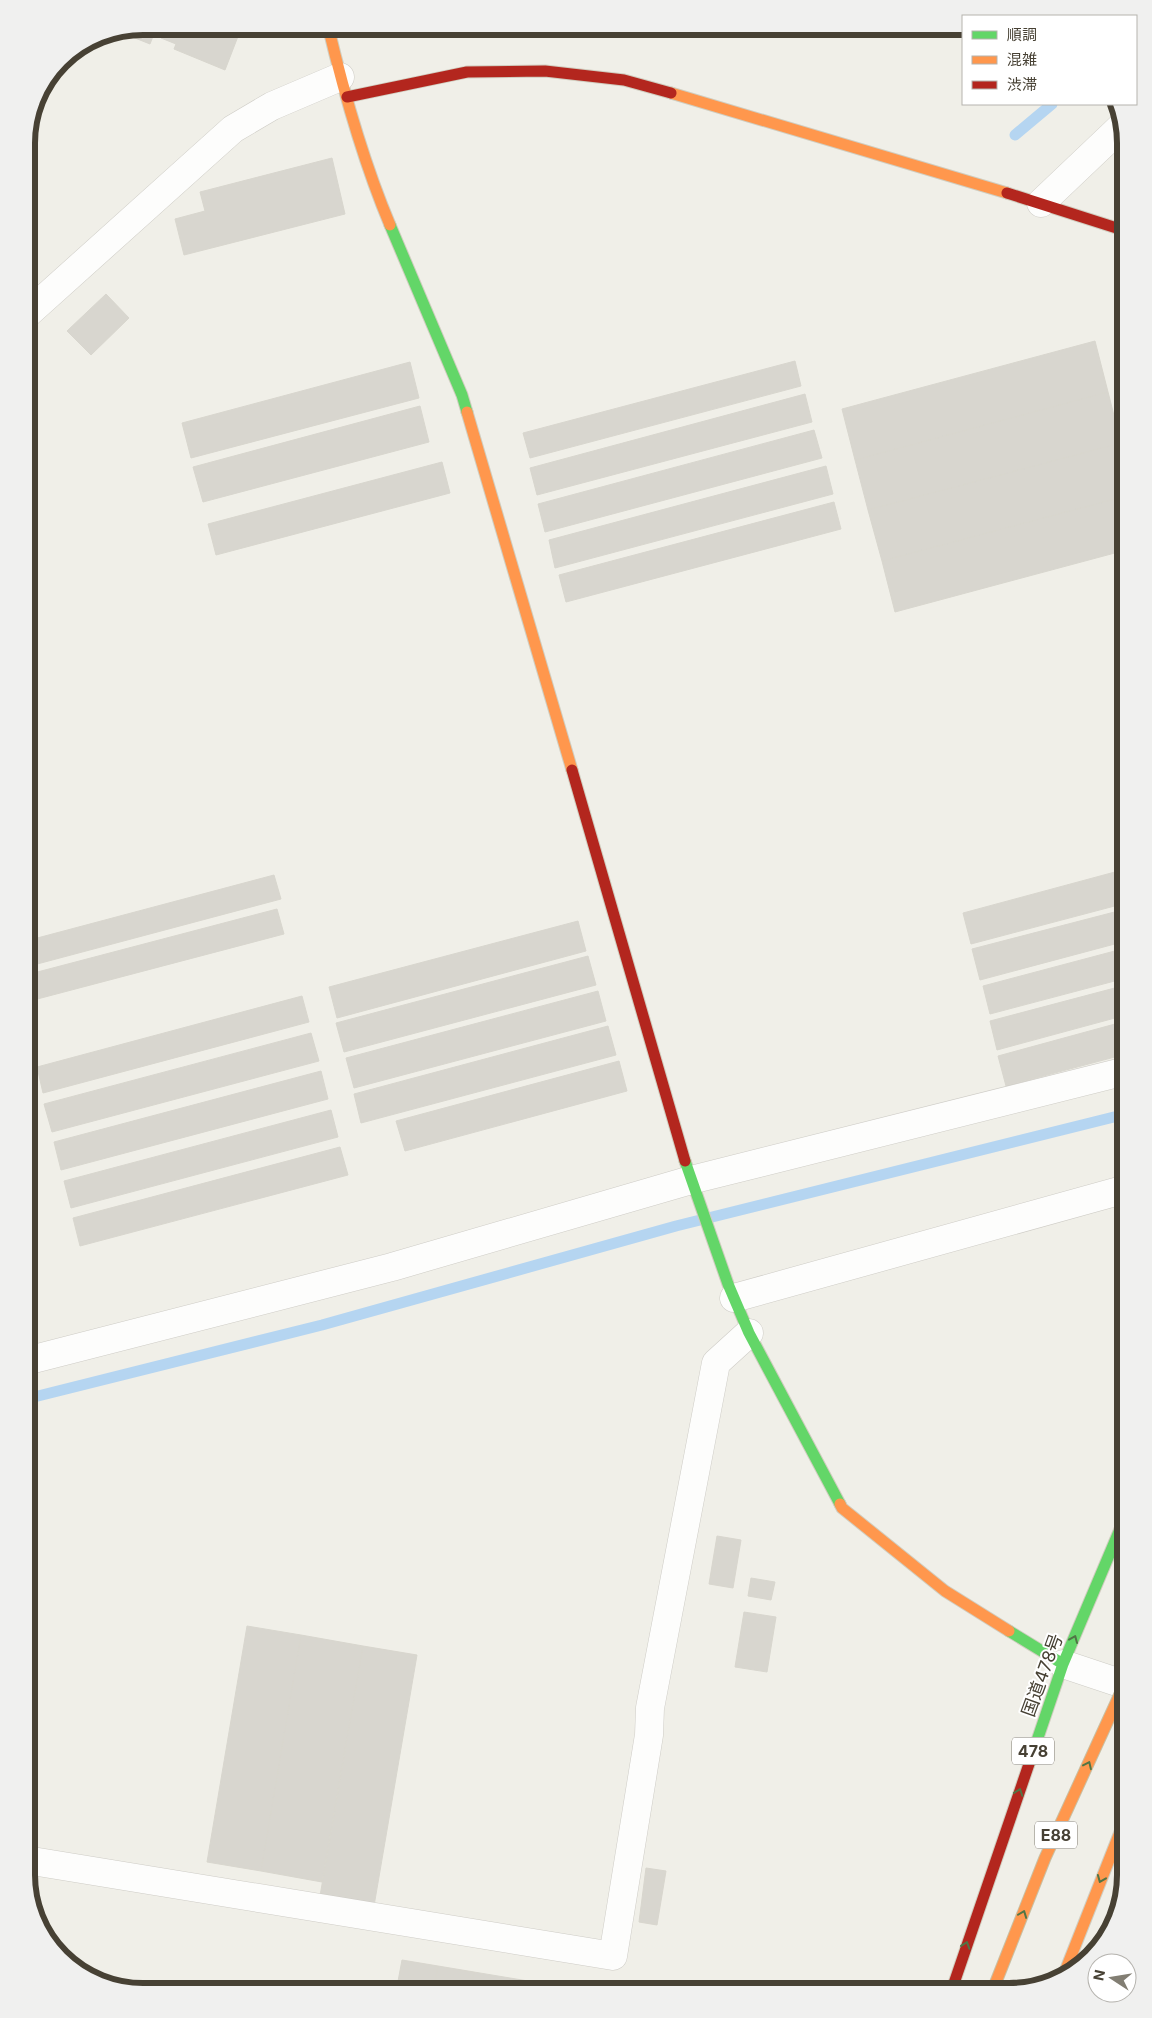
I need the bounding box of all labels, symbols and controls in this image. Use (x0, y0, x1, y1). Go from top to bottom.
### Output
legend (962, 15, 1137, 105)
text: 順調 (1007, 25, 1037, 44)
text: 混雑 (1007, 50, 1037, 69)
text: 渋滞 (1007, 75, 1037, 94)
street label: 国道478号 (1017, 1631, 1067, 1719)
one-way arrow (1067, 1635, 1078, 1644)
road number: 478 (1012, 1738, 1054, 1764)
one-way arrow (1081, 1761, 1092, 1770)
one-way arrow (1013, 1788, 1023, 1796)
road number: E88 (1035, 1822, 1077, 1848)
one-way arrow (1097, 1874, 1108, 1883)
one-way arrow (1017, 1910, 1027, 1919)
one-way arrow (960, 1942, 970, 1950)
north arrow (1087, 1953, 1137, 2003)
text: N (1089, 1968, 1108, 1982)

